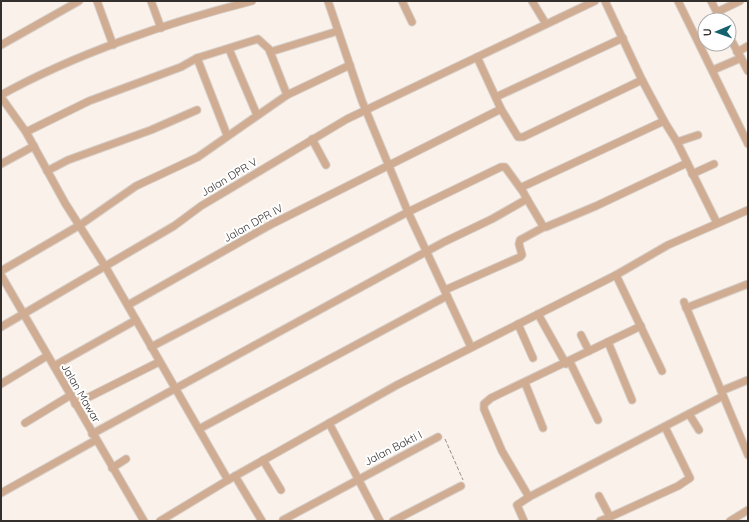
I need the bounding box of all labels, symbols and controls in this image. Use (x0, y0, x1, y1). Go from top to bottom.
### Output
north arrow (697, 12, 737, 52)
text: U (700, 28, 714, 36)
street label: Jalan DPR V (198, 155, 260, 199)
street label: Jalan DPR IV (221, 201, 285, 245)
street label: Jalan Mawar (58, 361, 104, 426)
street label: Jalan Bakti I (362, 427, 424, 469)

